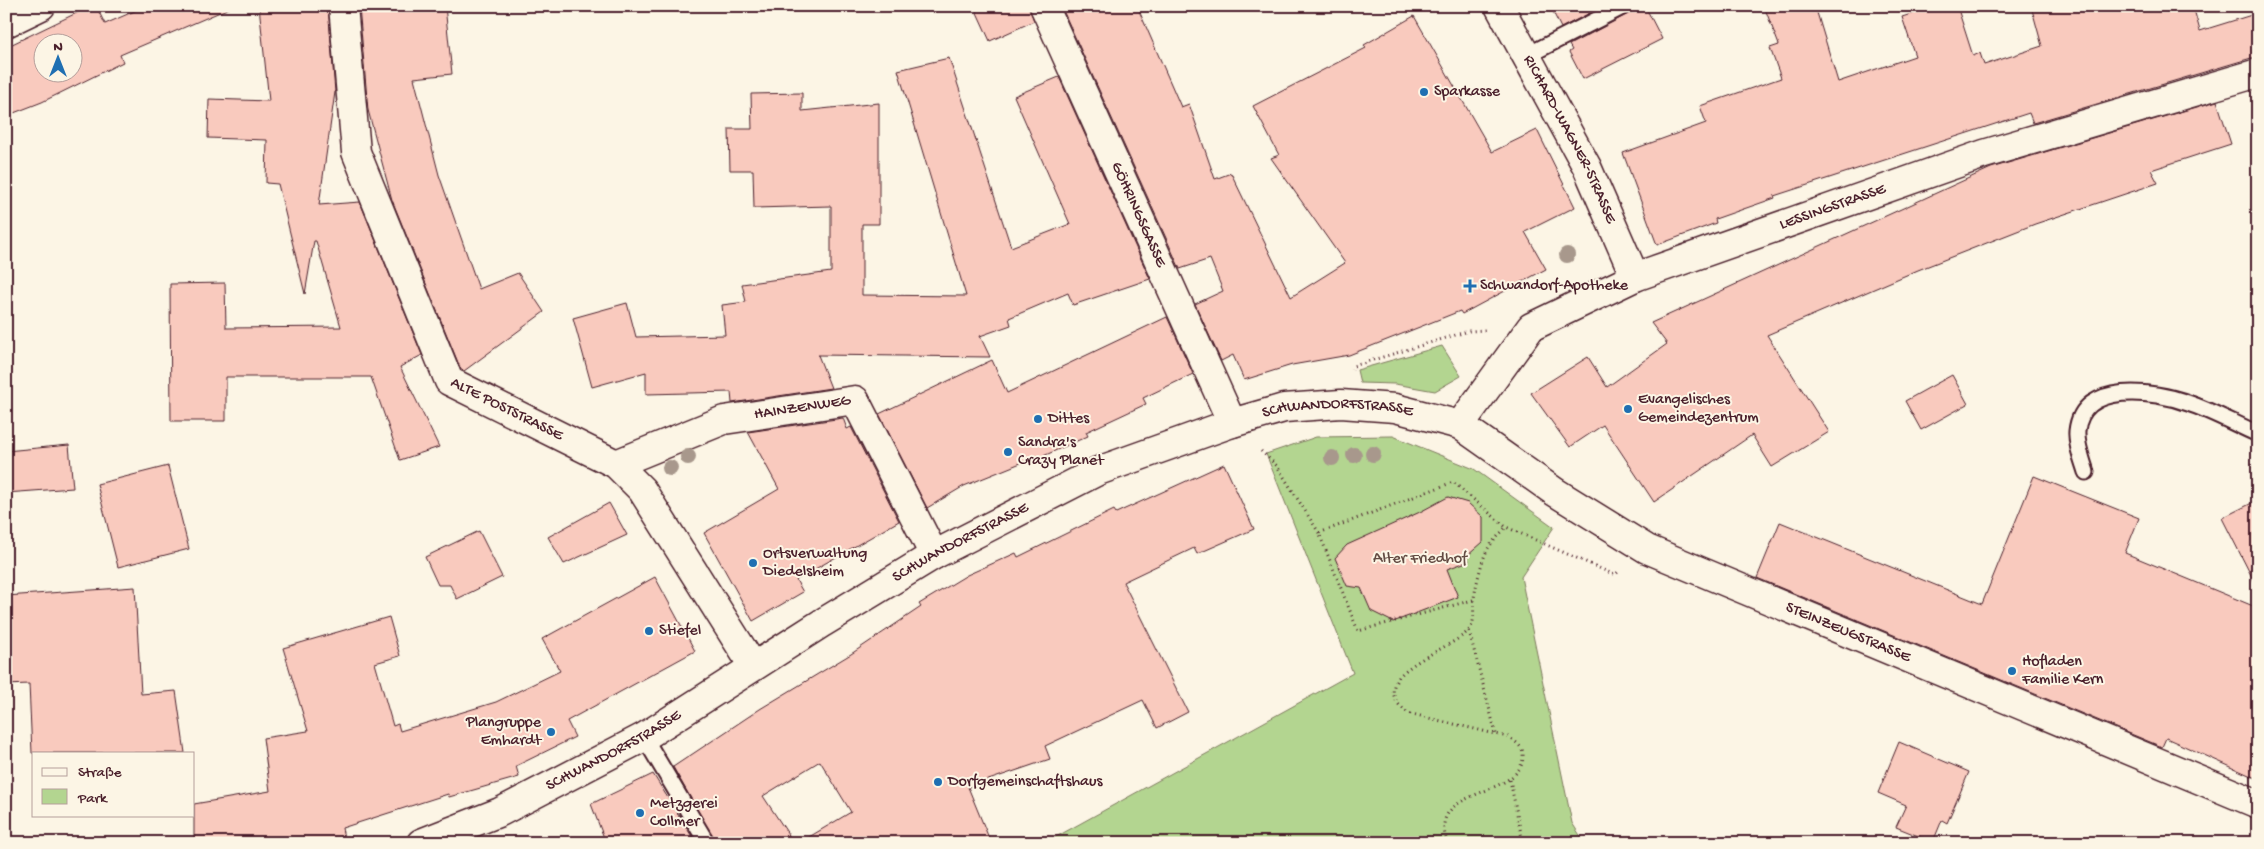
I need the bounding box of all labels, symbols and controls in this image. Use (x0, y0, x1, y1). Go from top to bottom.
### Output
north arrow (32, 32, 82, 82)
text: N (53, 39, 63, 56)
street label: RICHARD-WAGNER-STRASSE (1518, 52, 1620, 227)
place label: Sparkasse (1434, 83, 1501, 102)
marker: Sparkasse (1418, 86, 1430, 98)
street label: GÖHRINGSGASSE (1106, 159, 1171, 271)
street label: LESSINGSTRASSE (1777, 180, 1889, 235)
place label: Schwandorf-Apotheke (1480, 277, 1629, 296)
marker: Schwandorf-Apotheke (1464, 280, 1476, 292)
street label: ALTE POSTSTRASSE (447, 374, 567, 446)
street label: HAINZENWEG (753, 391, 853, 425)
place label: Evangelisches Gemeindezentrum (1638, 391, 1759, 428)
street label: SCHWANDORFSTRASSE (1260, 394, 1416, 423)
marker: Evangelisches Gemeindezentrum (1622, 403, 1634, 415)
place label: Dittes (1047, 410, 1090, 429)
marker: Dittes (1032, 413, 1044, 425)
place label: Sandra's Crazy Planet (1018, 434, 1105, 471)
marker: Sandra's Crazy Planet (1002, 446, 1014, 458)
street label: SCHWANDORFSTRASSE (889, 498, 1033, 587)
place label: Ortsverwaltung Diedelsheim (762, 545, 867, 582)
park label: Alter Friedhof (1373, 550, 1468, 569)
marker: Ortsverwaltung Diedelsheim (747, 557, 759, 569)
street label: STEINZEUGSTRASSE (1783, 598, 1914, 668)
place label: Stiefel (659, 622, 701, 641)
marker: Stiefel (643, 625, 655, 637)
place label: Hofladen Familie Kern (2021, 653, 2104, 690)
marker: Hofladen Familie Kern (2006, 665, 2018, 677)
street label: SCHWANDORFSTRASSE (543, 705, 686, 796)
place label: Plangruppe Emhardt (465, 714, 542, 751)
marker: Plangruppe Emhardt (545, 726, 557, 738)
legend (32, 752, 195, 816)
text: Straße (78, 764, 122, 782)
place label: Dorfgemeinschaftshaus (947, 773, 1103, 792)
marker: Dorfgemeinschaftshaus (932, 776, 944, 788)
text: Park (77, 790, 108, 808)
place label: Metzgerei Collmer (650, 795, 718, 832)
marker: Metzgerei Collmer (634, 807, 646, 819)

